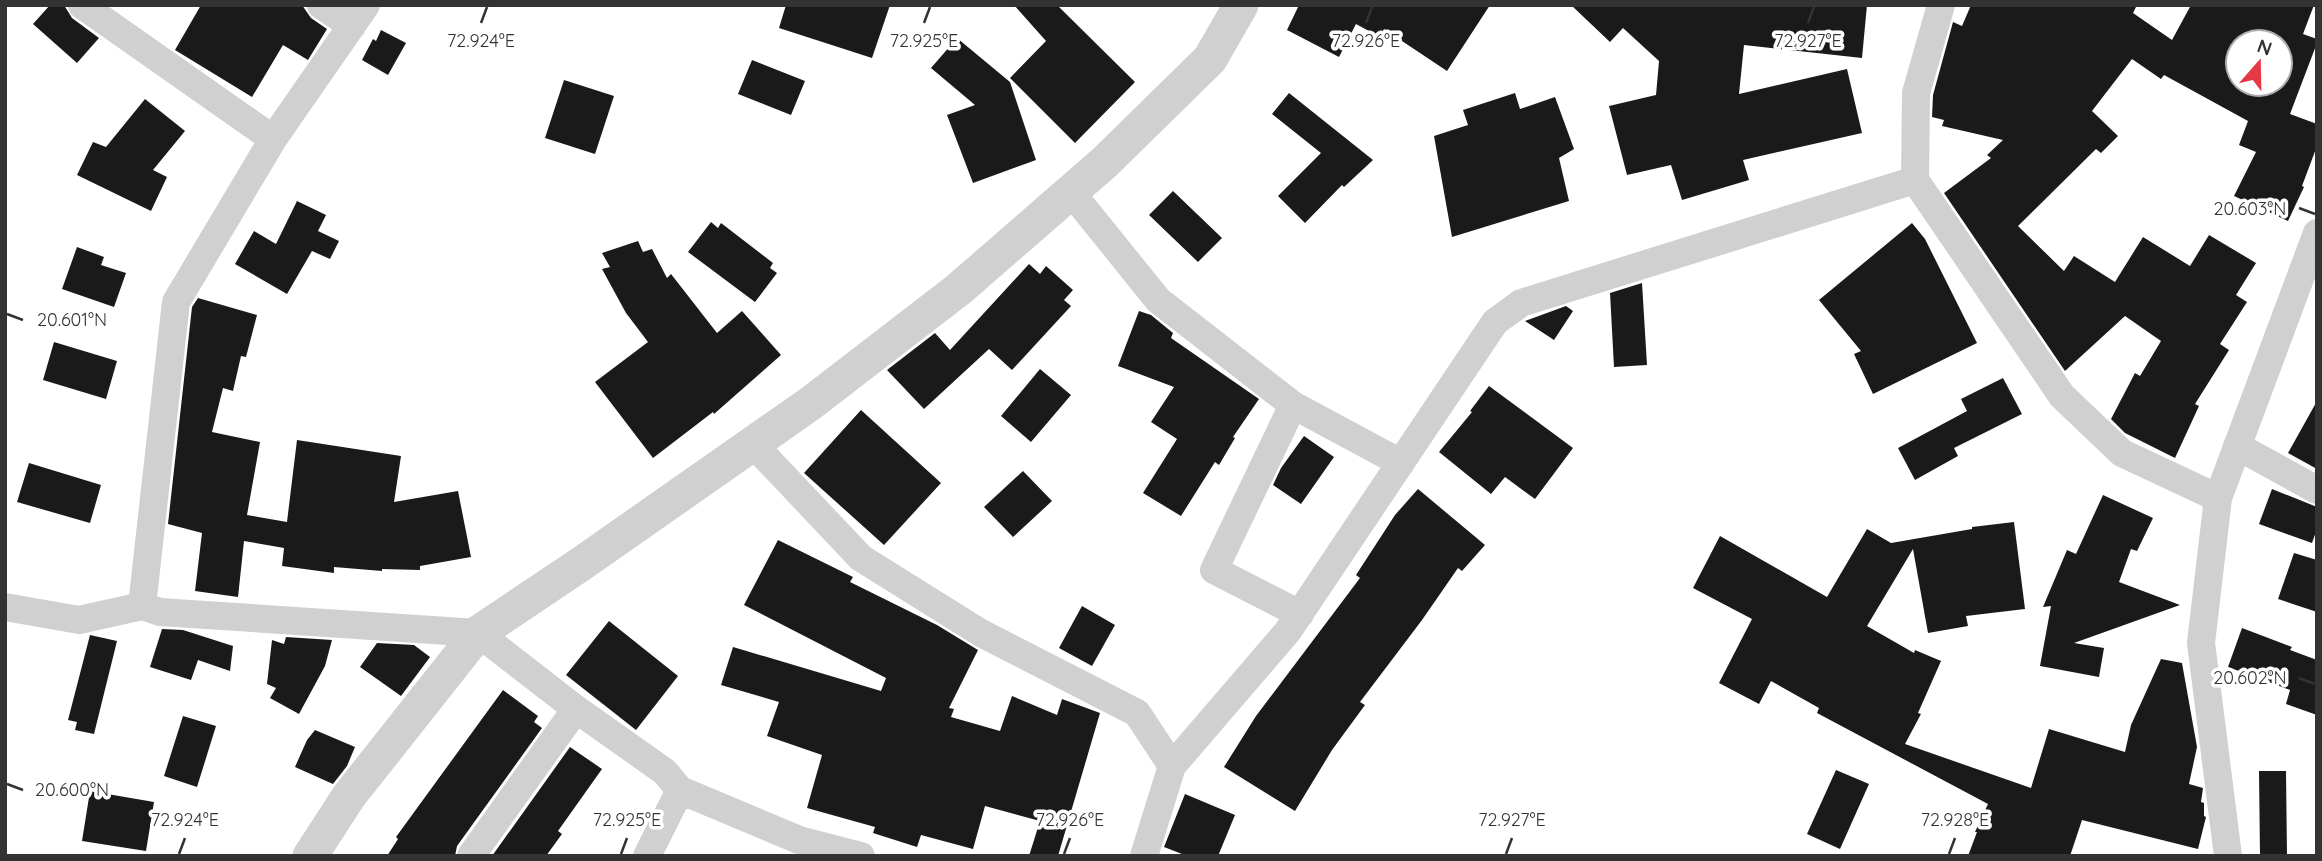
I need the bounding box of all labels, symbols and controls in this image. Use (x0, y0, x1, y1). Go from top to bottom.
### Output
north arrow (2224, 28, 2294, 98)
text: 72.924°E (447, 29, 515, 52)
text: 72.925°E (890, 29, 958, 52)
text: 72.926°E (1332, 29, 1400, 52)
text: 72.927°E (1774, 29, 1842, 52)
text: N (2254, 33, 2275, 61)
text: 20.603°N (2214, 197, 2286, 220)
text: 20.601°N (37, 308, 107, 331)
text: 20.602°N (2213, 666, 2287, 689)
text: 20.600°N (35, 778, 109, 801)
text: 72.924°E (151, 808, 219, 831)
text: 72.925°E (593, 808, 661, 831)
text: 72.926°E (1036, 808, 1104, 831)
text: 72.927°E (1478, 808, 1546, 831)
text: 72.928°E (1921, 808, 1989, 831)

